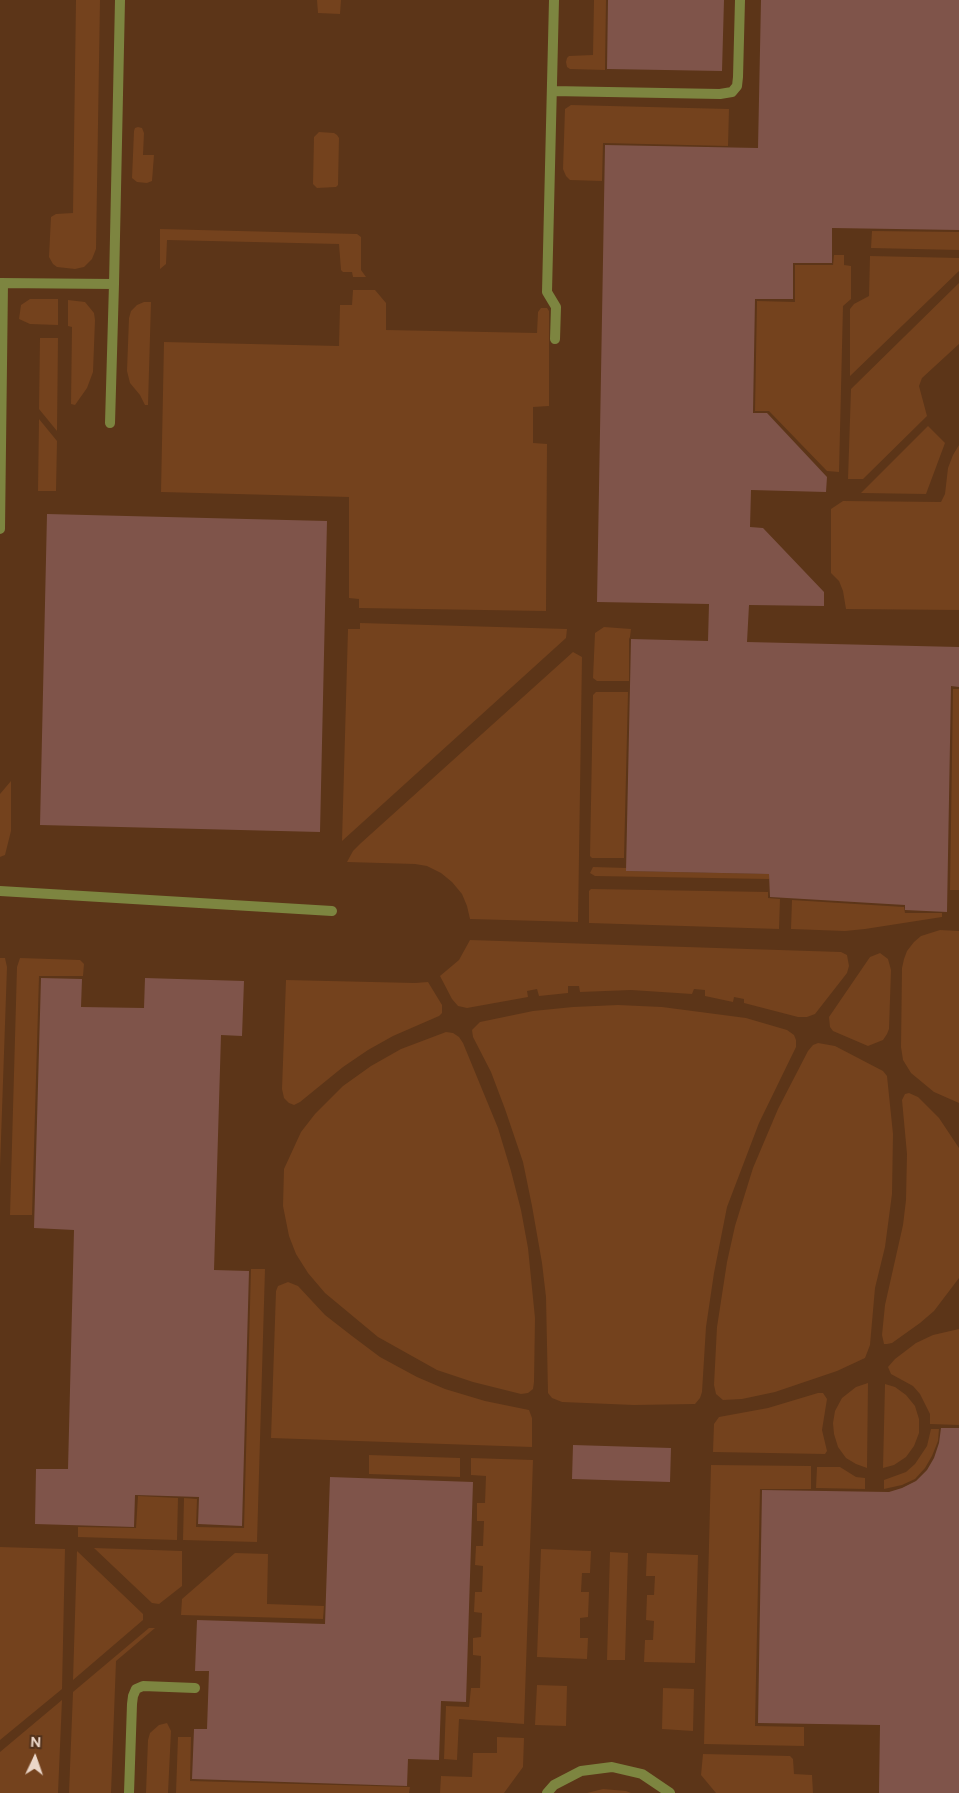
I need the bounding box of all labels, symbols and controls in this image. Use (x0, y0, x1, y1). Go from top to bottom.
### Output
north arrow (10, 1733, 60, 1783)
text: N (30, 1734, 42, 1751)

